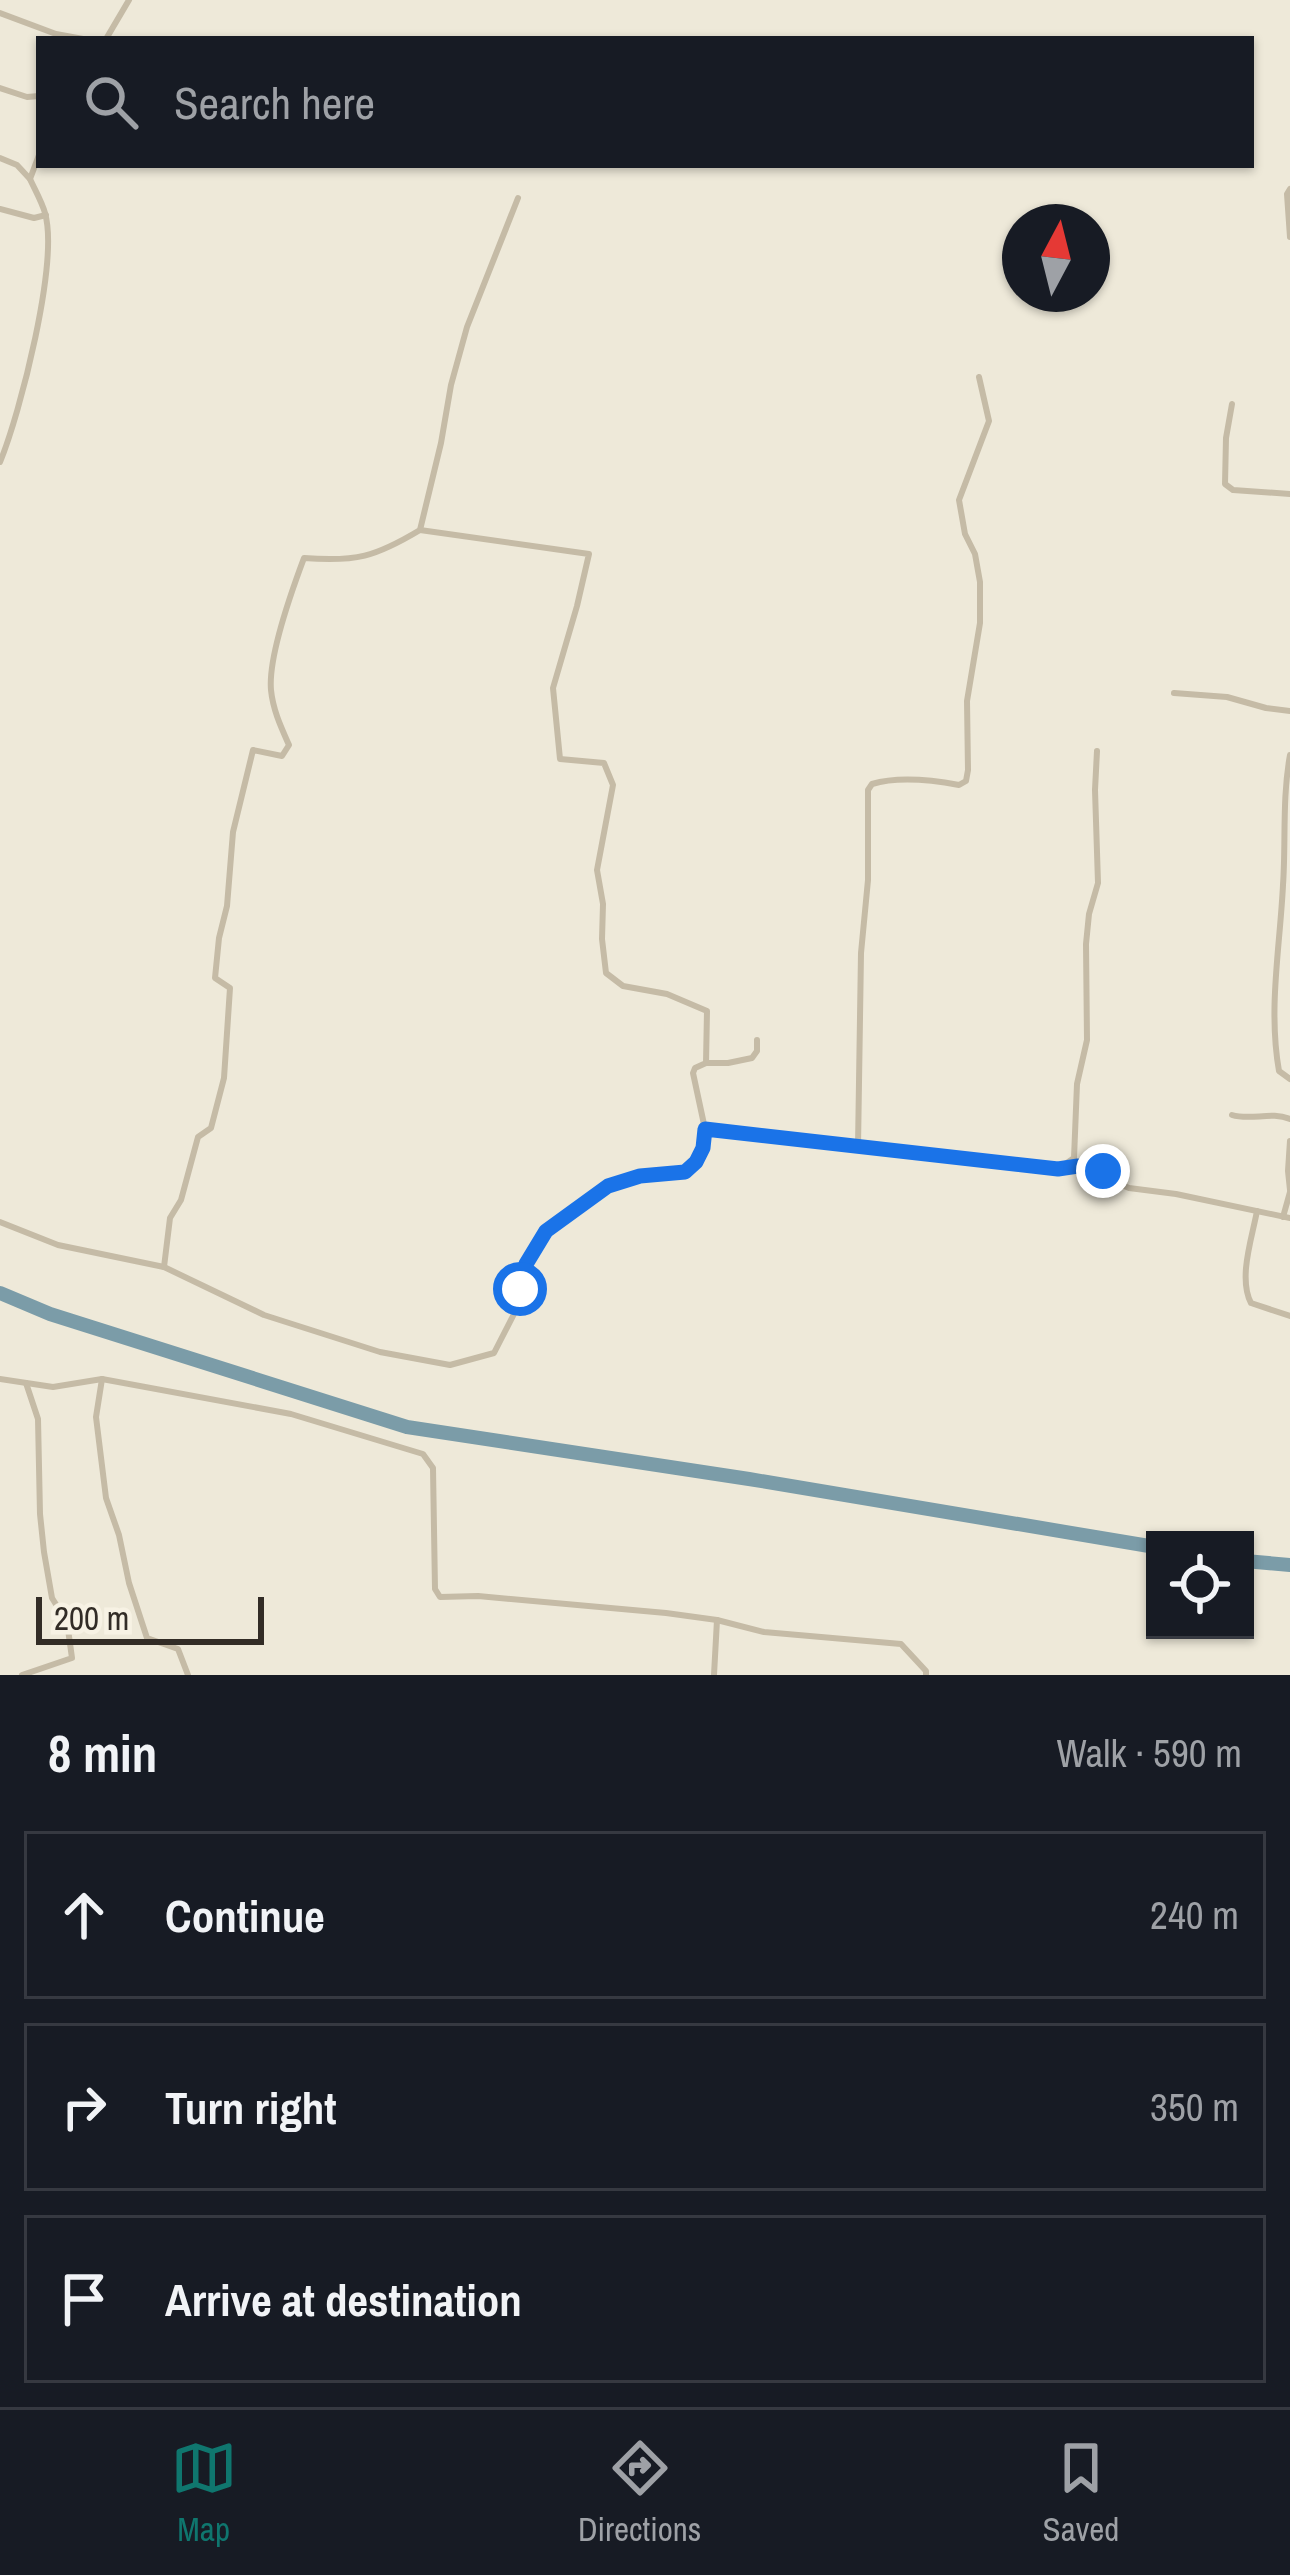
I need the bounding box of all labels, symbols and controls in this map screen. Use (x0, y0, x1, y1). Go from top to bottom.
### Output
search box (36, 36, 1254, 168)
icon: search (78, 69, 144, 135)
text: Search here (174, 72, 375, 133)
north arrow (1002, 204, 1110, 312)
route end (1076, 1144, 1130, 1198)
route start (493, 1262, 547, 1316)
map controls (1146, 1531, 1254, 1639)
button: locate (1146, 1531, 1254, 1639)
scale bar (36, 1591, 264, 1644)
text: 200 m (54, 1596, 129, 1640)
text: 8 min (48, 1719, 157, 1788)
text: Walk · 590 m (1057, 1727, 1242, 1779)
icon: ahead (51, 1882, 117, 1948)
text: Continue (165, 1885, 325, 1946)
text: 240 m (1150, 1889, 1239, 1941)
icon: right (51, 2074, 117, 2140)
text: Turn right (165, 2077, 337, 2138)
text: 350 m (1150, 2081, 1239, 2133)
icon: arrive (51, 2266, 117, 2332)
text: Arrive at destination (165, 2269, 522, 2330)
tab: Map (171, 2435, 237, 2551)
tab: Directions (578, 2435, 701, 2551)
tab: Saved (1043, 2435, 1119, 2551)

